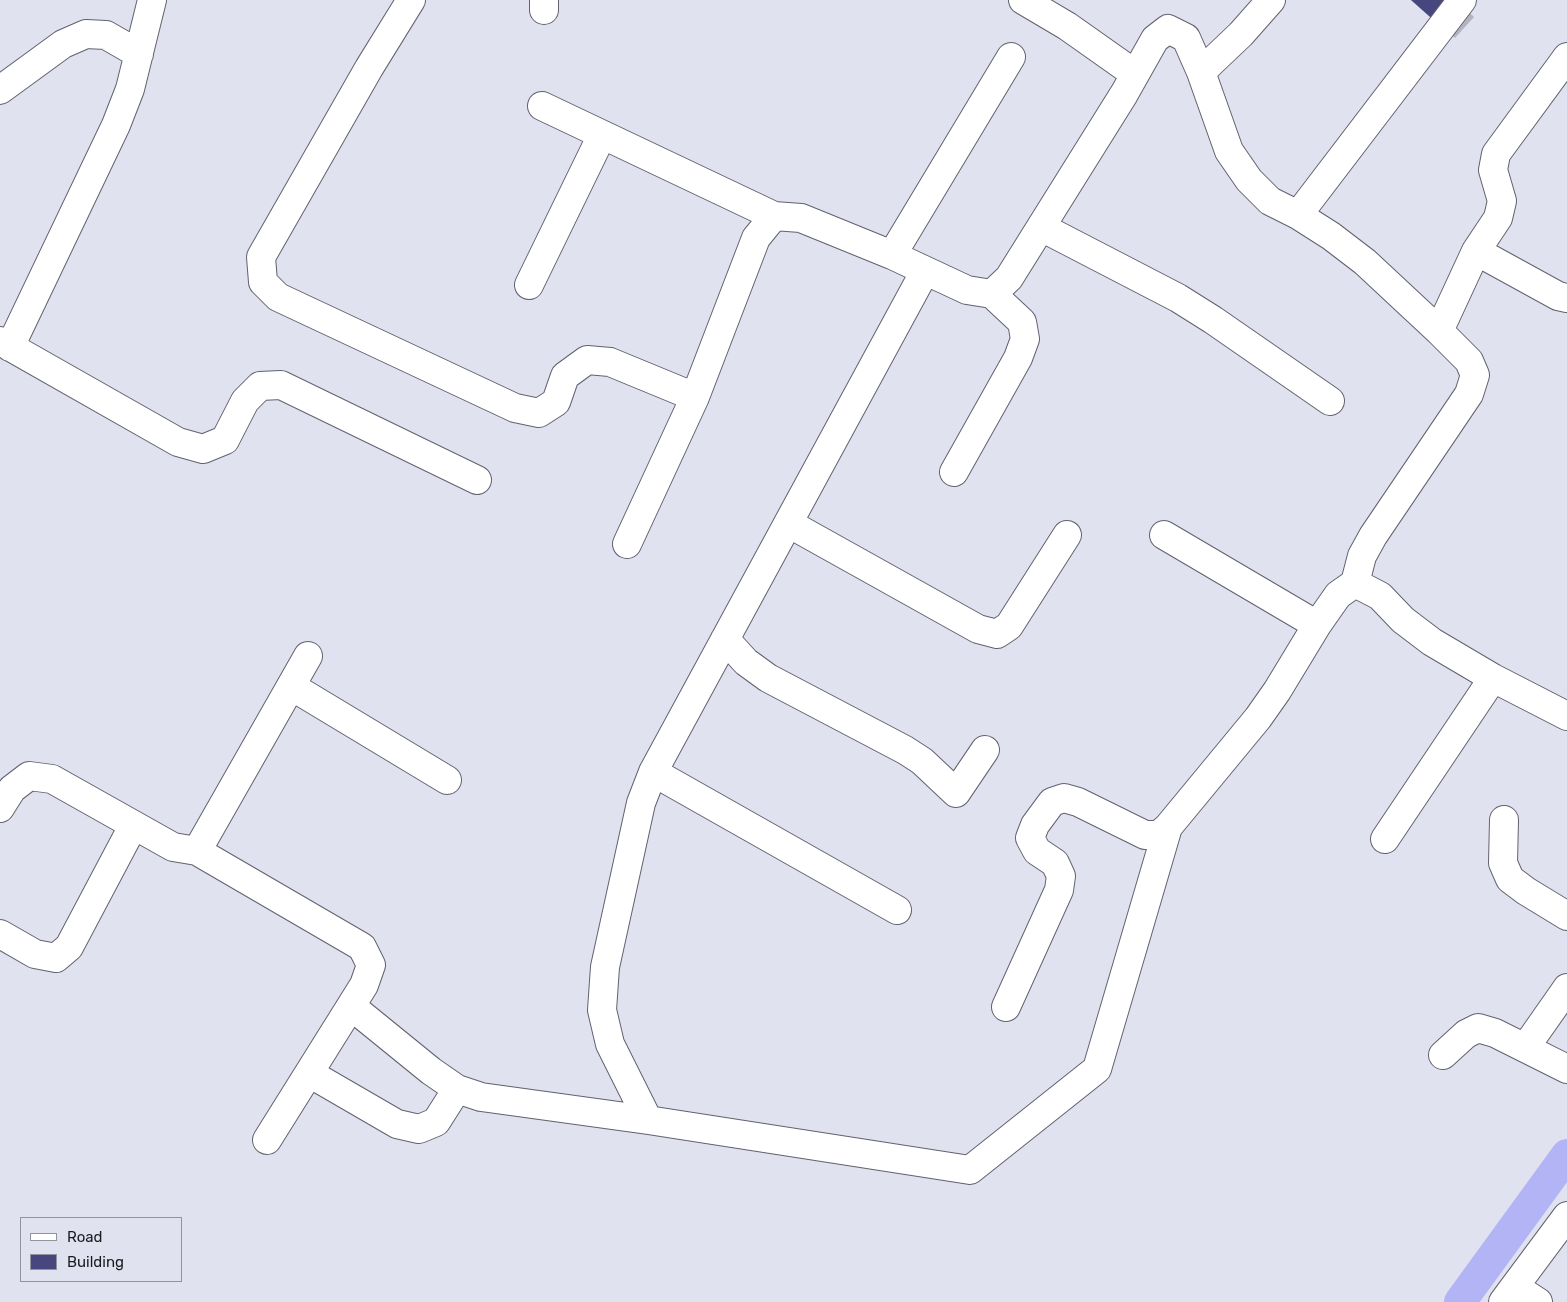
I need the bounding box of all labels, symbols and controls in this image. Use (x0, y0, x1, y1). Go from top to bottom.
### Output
legend (20, 1217, 182, 1282)
text: Road (67, 1228, 103, 1246)
text: Building (67, 1253, 124, 1271)

